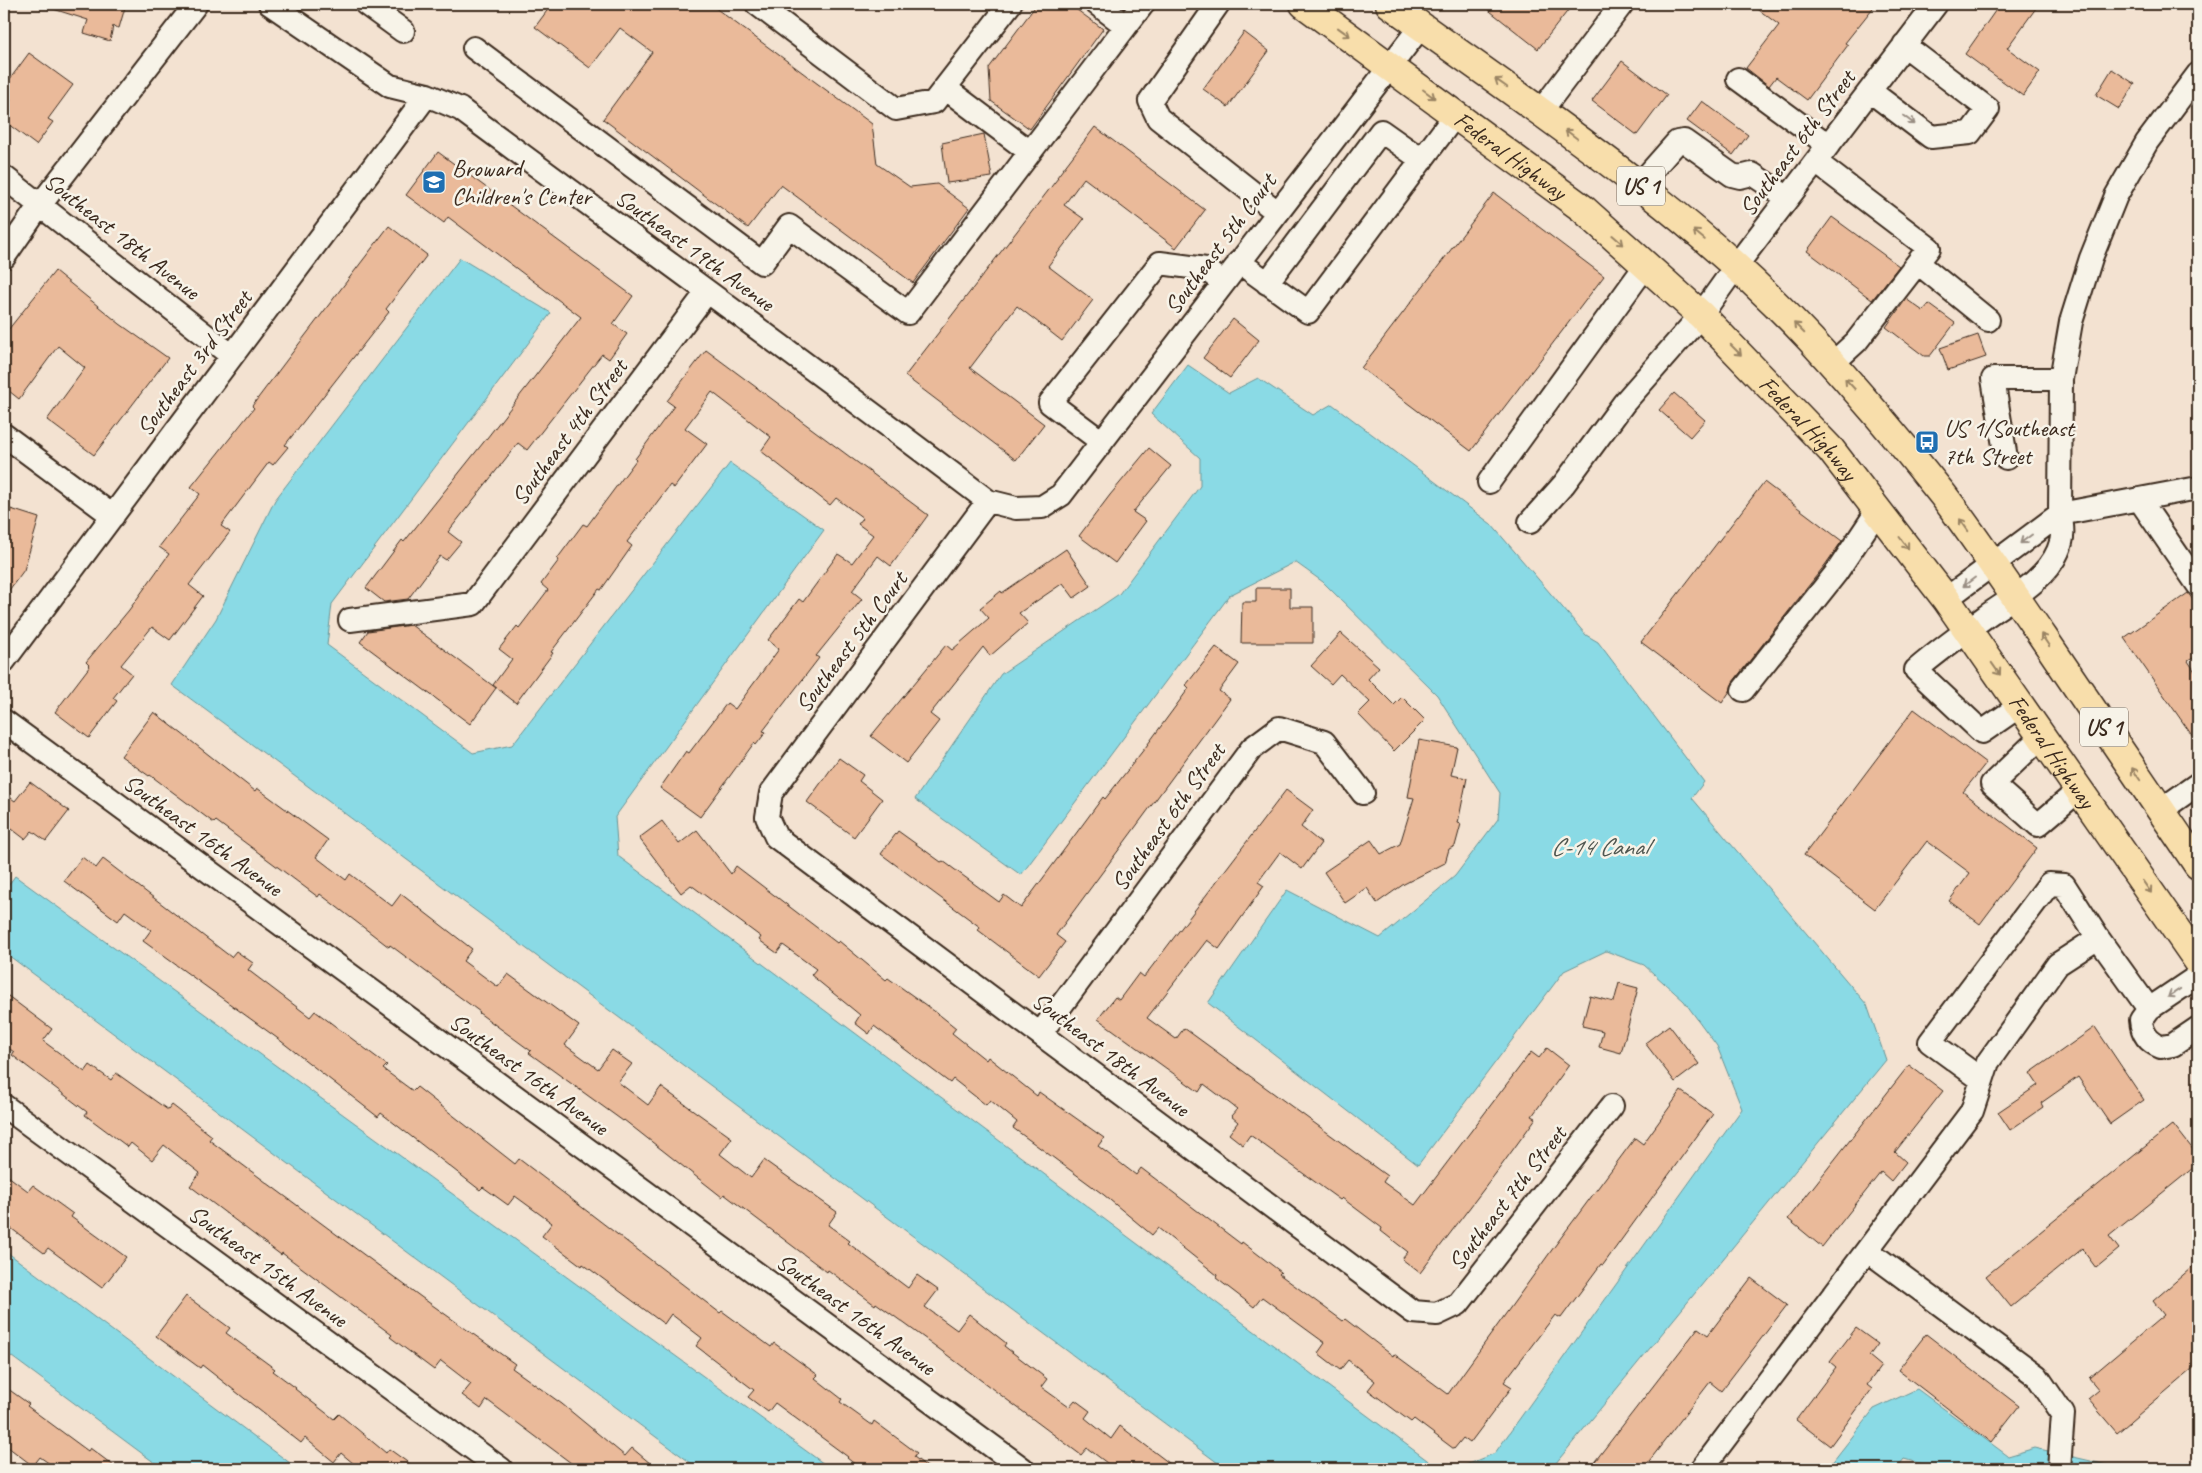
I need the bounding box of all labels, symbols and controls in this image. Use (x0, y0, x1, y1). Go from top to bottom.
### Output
one-way arrow (1337, 27, 1351, 37)
street label: Southeast 6th Street (1732, 62, 1863, 222)
one-way arrow (1495, 78, 1509, 88)
one-way arrow (1422, 89, 1436, 99)
street label: Federal Highway (1448, 104, 1574, 208)
one-way arrow (1902, 115, 1916, 125)
one-way arrow (1565, 129, 1578, 140)
place label: Broward Children's Center (452, 153, 593, 211)
street label: Southeast 18th Avenue (38, 166, 208, 307)
street label: Southeast 5th Court (1157, 166, 1284, 320)
road number: US 1 (1617, 167, 1665, 206)
school or university icon: Broward Children's Center (421, 169, 447, 195)
street label: Southeast 19th Avenue (610, 182, 782, 319)
one-way arrow (1693, 230, 1706, 241)
one-way arrow (1612, 234, 1625, 245)
street label: Southeast 3rd Street (130, 283, 260, 442)
one-way arrow (1793, 322, 1805, 335)
one-way arrow (1729, 344, 1742, 356)
street label: Southeast 4th Street (504, 351, 635, 511)
street label: Federal Highway (1753, 370, 1865, 488)
one-way arrow (1844, 378, 1856, 391)
place label: US 1/Southeast 7th Street (1944, 413, 2076, 471)
bus stop icon: US 1/Southeast 7th Street (1914, 429, 1940, 455)
one-way arrow (1959, 518, 1969, 532)
one-way arrow (2019, 534, 2033, 544)
one-way arrow (1899, 536, 1910, 549)
street label: Southeast 5th Court (788, 564, 915, 718)
one-way arrow (1962, 577, 1976, 587)
one-way arrow (2040, 633, 2050, 647)
one-way arrow (1991, 662, 2001, 676)
street label: Federal Highway (2002, 689, 2103, 815)
road number: US 1 (2080, 708, 2128, 746)
street label: Southeast 6th Street (1104, 736, 1233, 897)
street label: Southeast 16th Avenue (118, 767, 290, 904)
one-way arrow (2131, 768, 2141, 782)
water label: C-14 Canal (1551, 831, 1655, 863)
one-way arrow (2142, 880, 2152, 894)
street label: Southeast 18th Avenue (1026, 985, 1197, 1124)
one-way arrow (2167, 988, 2181, 998)
street label: Southeast 16th Avenue (444, 1006, 616, 1143)
street label: Southeast 7th Street (1441, 1118, 1574, 1276)
street label: Southeast 15th Avenue (183, 1198, 355, 1335)
street label: Southeast 16th Avenue (771, 1246, 943, 1383)

